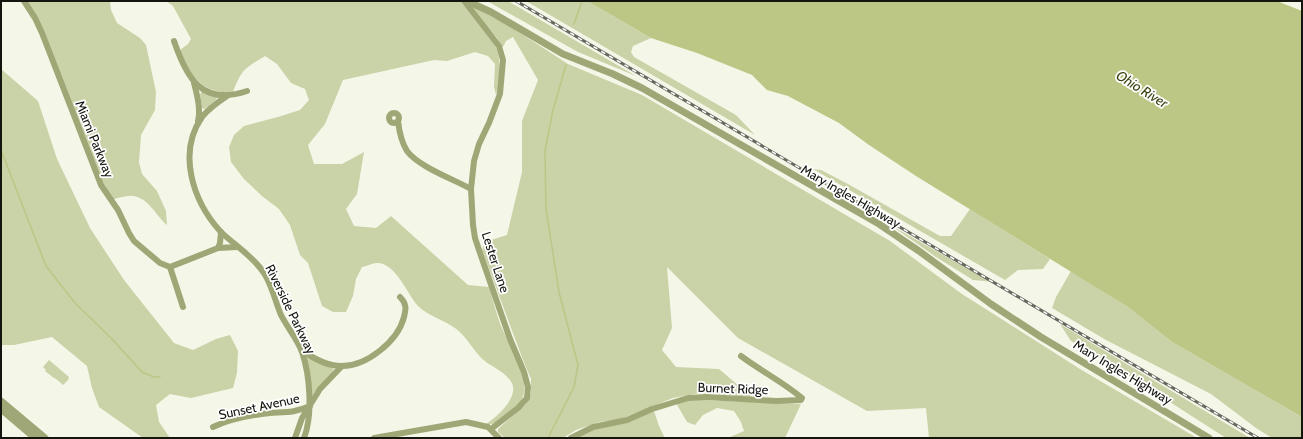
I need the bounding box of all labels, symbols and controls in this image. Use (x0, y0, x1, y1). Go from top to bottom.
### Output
water label: Ohio River (1113, 66, 1172, 112)
street label: Miami Parkway (72, 98, 118, 180)
street label: Mary Ingles Highway (798, 161, 904, 231)
street label: Lester Lane (479, 230, 513, 295)
street label: Riverside Parkway (262, 262, 320, 357)
street label: Mary Ingles Highway (1071, 336, 1176, 408)
street label: Burnet Ridge (697, 379, 769, 397)
street label: Sunset Avenue (217, 390, 301, 422)

